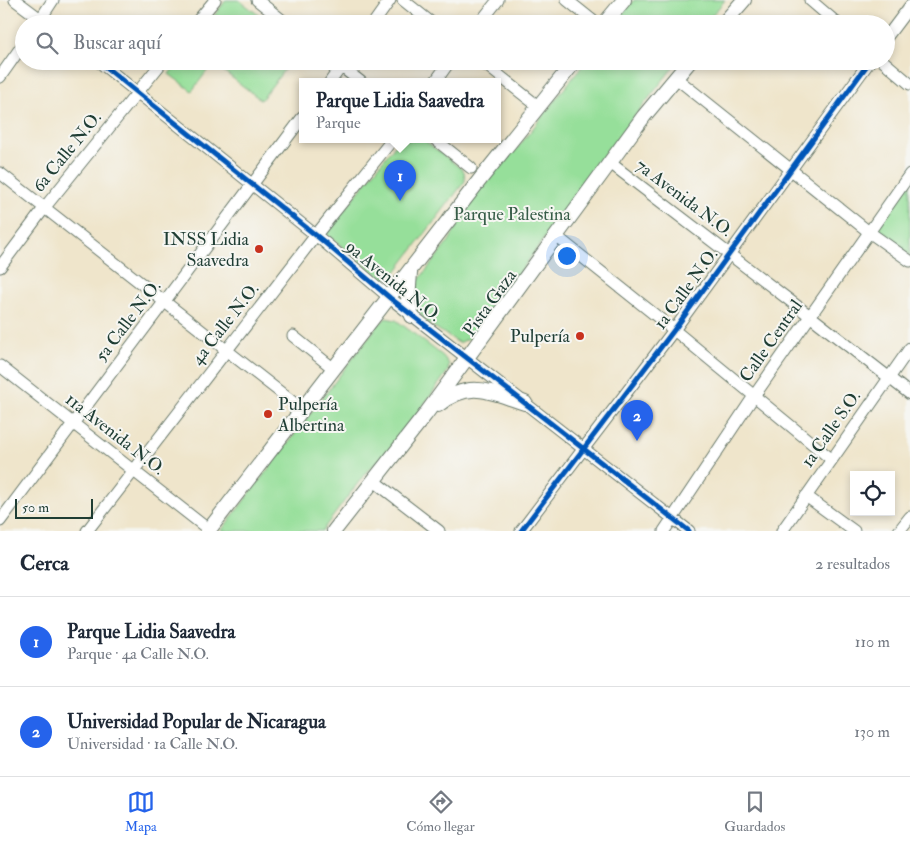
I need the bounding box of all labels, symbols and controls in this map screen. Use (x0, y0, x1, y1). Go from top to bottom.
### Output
search box (15, 15, 895, 70)
icon: search (33, 29, 61, 57)
text: Buscar aquí (73, 31, 161, 55)
popup (299, 78, 501, 143)
text: Parque Lidia Saavedra (316, 89, 484, 113)
street label: 6a Calle N.O. (27, 107, 107, 197)
text: Parque (316, 113, 361, 133)
street label: 7a Avenida N.O. (631, 154, 737, 242)
pin: 1 (384, 160, 416, 201)
park label: Parque Palestina (453, 203, 571, 226)
place label: INSS Lidia Saavedra (163, 228, 250, 272)
street label: 9a Avenida N.O. (339, 234, 446, 327)
marker: INSS Lidia Saavedra (253, 243, 265, 255)
your location (554, 243, 580, 269)
street label: 1a Calle N.O. (649, 244, 723, 334)
street label: Pista Gaza (458, 265, 522, 341)
street label: 5a Calle N.O. (90, 276, 166, 366)
street label: 4a Calle N.O. (186, 278, 264, 370)
street label: Calle Central (734, 295, 808, 387)
place label: Pulpería (510, 325, 571, 348)
marker: Pulpería (574, 330, 586, 342)
street label: 1a Calle S.O. (796, 386, 866, 472)
street label: 11a Avenida N.O. (61, 388, 169, 480)
place label: Pulpería Albertina (277, 393, 345, 437)
pin: 2 (621, 400, 653, 441)
marker: Pulpería Albertina (262, 408, 274, 420)
map controls (850, 471, 895, 516)
button: locate (850, 471, 895, 516)
scale bar (15, 496, 92, 519)
text: 50 m (22, 499, 49, 516)
text: Cerca (20, 550, 69, 577)
text: 2 resultados (815, 554, 890, 574)
text: Parque Lidia Saavedra (67, 620, 235, 644)
text: 1 (33, 632, 39, 652)
text: 110 m (855, 632, 890, 652)
text: Parque · 4a Calle N.O. (67, 644, 209, 664)
text: Universidad Popular de Nicaragua (67, 710, 326, 734)
text: 2 (32, 722, 40, 742)
text: 130 m (854, 722, 890, 742)
text: Universidad · 1a Calle N.O. (67, 734, 238, 754)
tab: Mapa (125, 788, 157, 835)
tab: Cómo llegar (406, 788, 475, 835)
tab: Guardados (724, 788, 785, 835)

